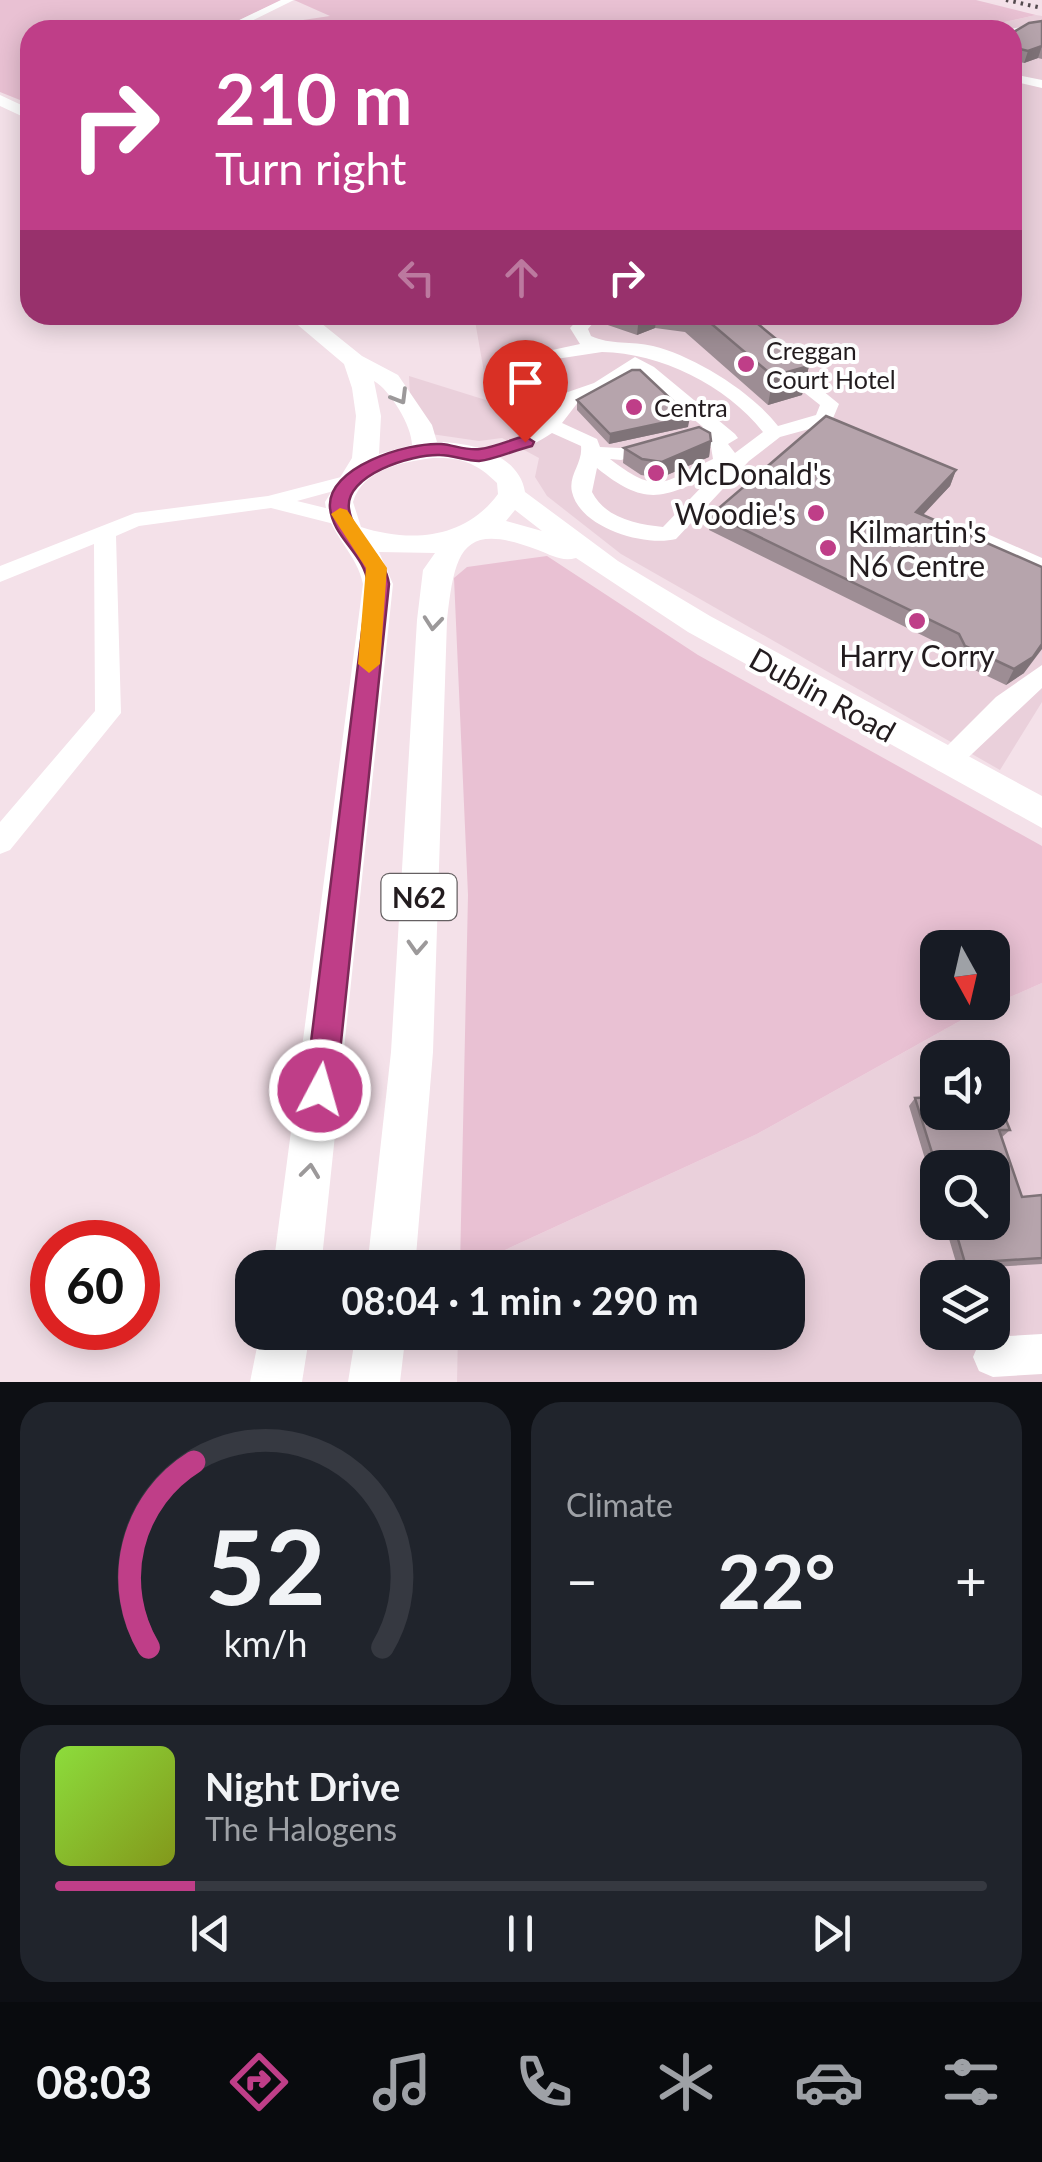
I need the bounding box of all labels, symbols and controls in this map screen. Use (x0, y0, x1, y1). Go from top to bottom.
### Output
text: 210 m (215, 56, 412, 140)
icon: right (50, 60, 180, 190)
text: Turn right (215, 141, 406, 195)
icon: left (389, 250, 444, 305)
icon: ahead (494, 250, 549, 305)
icon: right (599, 250, 654, 305)
place label: Creggan Court Hotel (766, 335, 896, 394)
pin (483, 340, 568, 443)
marker: Creggan Court Hotel (735, 353, 757, 375)
icon: arrive (498, 355, 553, 410)
one-way arrow (388, 386, 407, 404)
place label: Centra (654, 392, 728, 422)
marker: Centra (623, 396, 645, 418)
place label: McDonald's (676, 455, 832, 491)
marker: McDonald's (645, 462, 667, 484)
place label: Woodie's (674, 495, 796, 531)
marker: Woodie's (805, 502, 827, 524)
place label: Kilmartin's N6 Centre (848, 513, 986, 583)
marker: Kilmartin's N6 Centre (817, 537, 839, 559)
marker: Harry Corry (906, 610, 928, 632)
one-way arrow (422, 615, 444, 631)
place label: Harry Corry (839, 637, 995, 673)
street label: Dublin Road (744, 639, 902, 749)
road number: N62 (382, 874, 456, 920)
north arrow (920, 930, 1010, 1020)
map controls (920, 930, 1010, 1350)
one-way arrow (406, 940, 427, 956)
position arrow (268, 1038, 372, 1142)
button: sound (920, 1040, 1010, 1130)
button: search (920, 1150, 1010, 1240)
one-way arrow (298, 1162, 319, 1179)
speed limit sign: 60 (30, 1220, 160, 1350)
button: layers (920, 1260, 1010, 1350)
text: 08:04 · 1 min · 290 m (341, 1277, 699, 1323)
text: Climate (566, 1485, 673, 1524)
text: 52 (205, 1502, 326, 1627)
text: 22° (717, 1535, 836, 1625)
text: − (566, 1547, 598, 1613)
text: + (955, 1547, 987, 1613)
text: km/h (224, 1622, 307, 1665)
text: Night Drive (205, 1763, 400, 1809)
text: The Halogens (205, 1809, 397, 1848)
icon: previous (183, 1906, 238, 1961)
icon: pause (493, 1906, 548, 1961)
icon: next (804, 1906, 859, 1961)
icon: directions (224, 2047, 294, 2117)
icon: music (367, 2047, 437, 2117)
icon: phone (509, 2047, 579, 2117)
icon: climate (651, 2047, 721, 2117)
icon: car (794, 2047, 864, 2117)
icon: filters (936, 2047, 1006, 2117)
text: 08:03 (36, 2055, 152, 2109)

